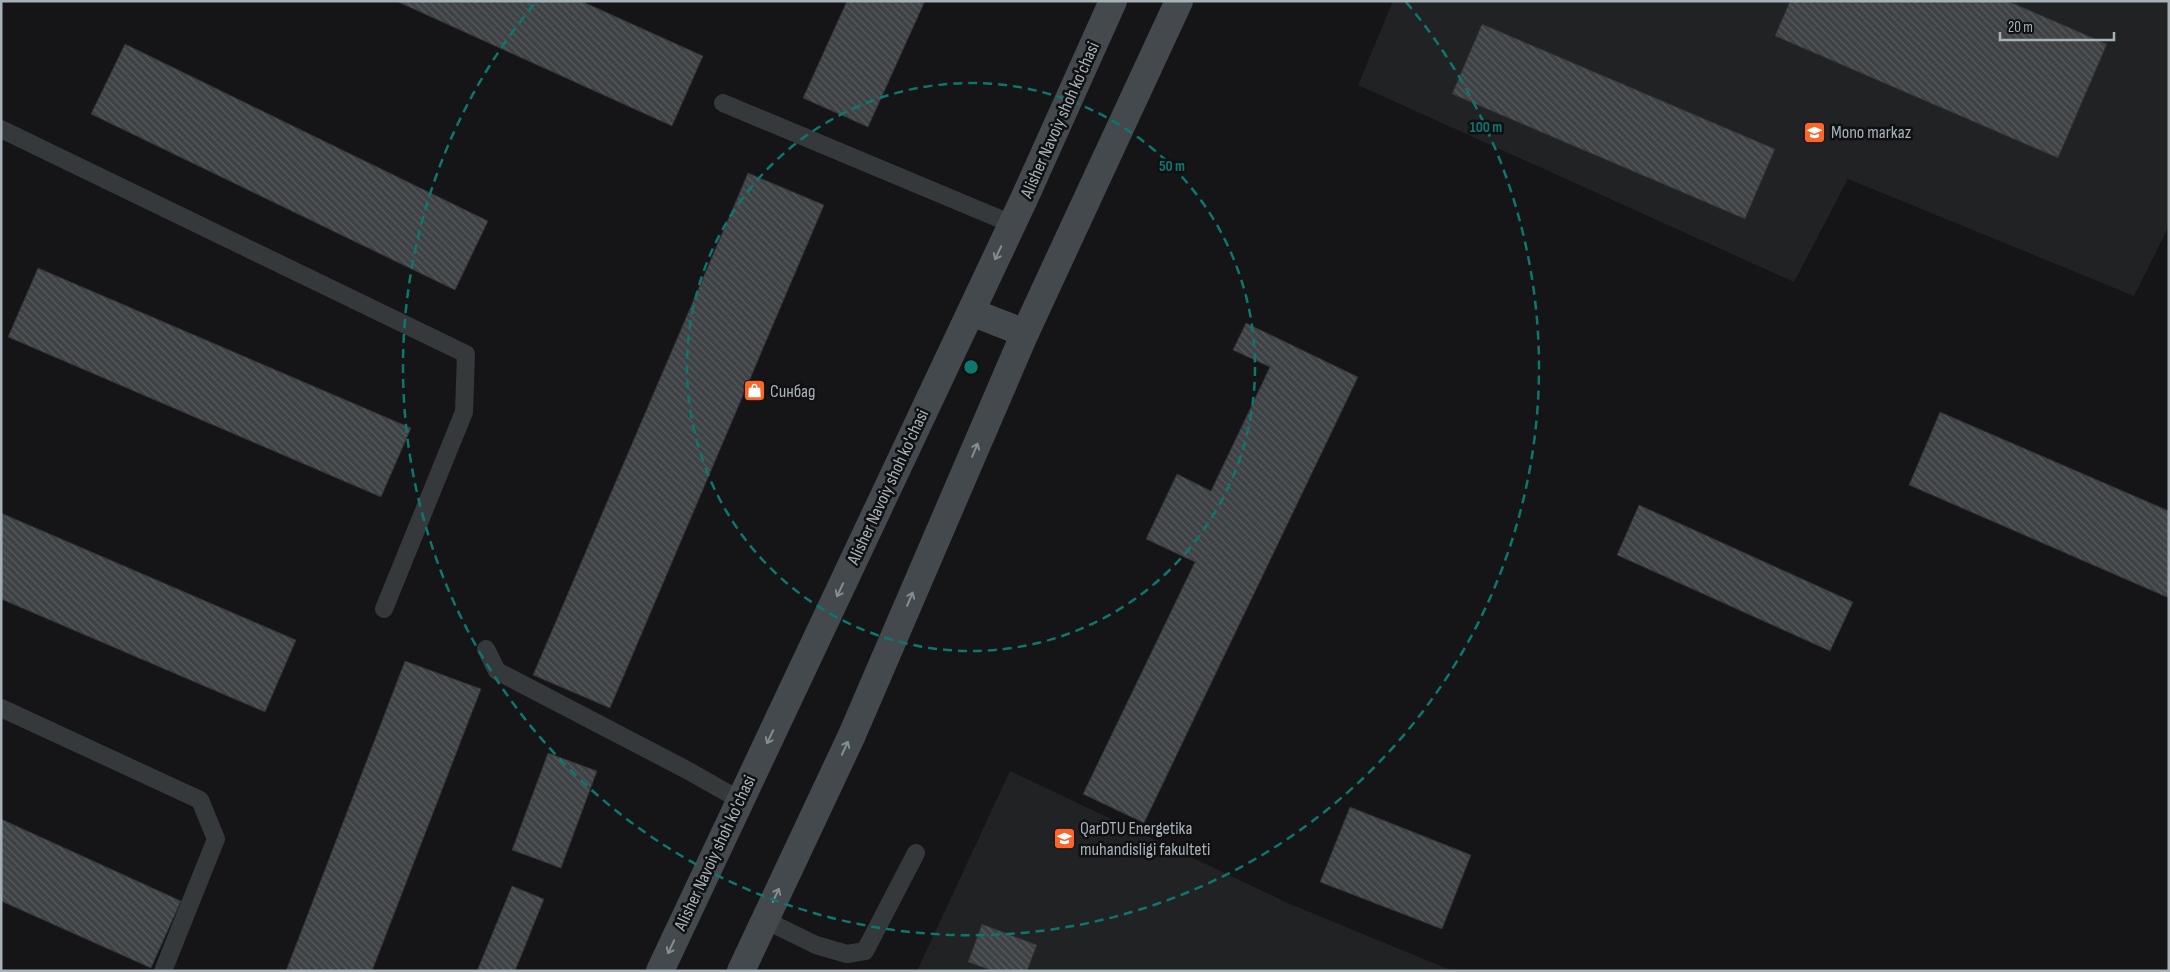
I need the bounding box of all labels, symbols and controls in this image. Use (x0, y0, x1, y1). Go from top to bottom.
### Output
scale bar (2000, 10, 2114, 42)
text: 20 m (2008, 18, 2033, 37)
street label: Alisher Navoiy shoh ko'chasi (1016, 39, 1104, 202)
text: 100 m (1470, 118, 1502, 137)
school or university icon: Mono markaz (1803, 120, 1827, 144)
place label: Mono markaz (1831, 122, 1912, 143)
text: 50 m (1159, 157, 1185, 176)
one-way arrow (993, 245, 1003, 260)
centre of rings (962, 358, 980, 376)
shop icon: Синбад (742, 379, 766, 403)
place label: Синбад (770, 381, 816, 402)
street label: Alisher Navoiy shoh ko'chasi (842, 406, 933, 569)
one-way arrow (970, 443, 980, 458)
one-way arrow (834, 582, 844, 597)
one-way arrow (906, 592, 916, 607)
one-way arrow (765, 729, 775, 744)
one-way arrow (841, 741, 851, 756)
street label: Alisher Navoiy shoh ko'chasi (669, 772, 760, 935)
place label: QarDTU Energetika muhandisligi fakulteti (1080, 818, 1210, 860)
school or university icon: QarDTU Energetika muhandisligi fakulteti (1052, 826, 1076, 850)
one-way arrow (772, 888, 781, 903)
one-way arrow (666, 939, 675, 954)

